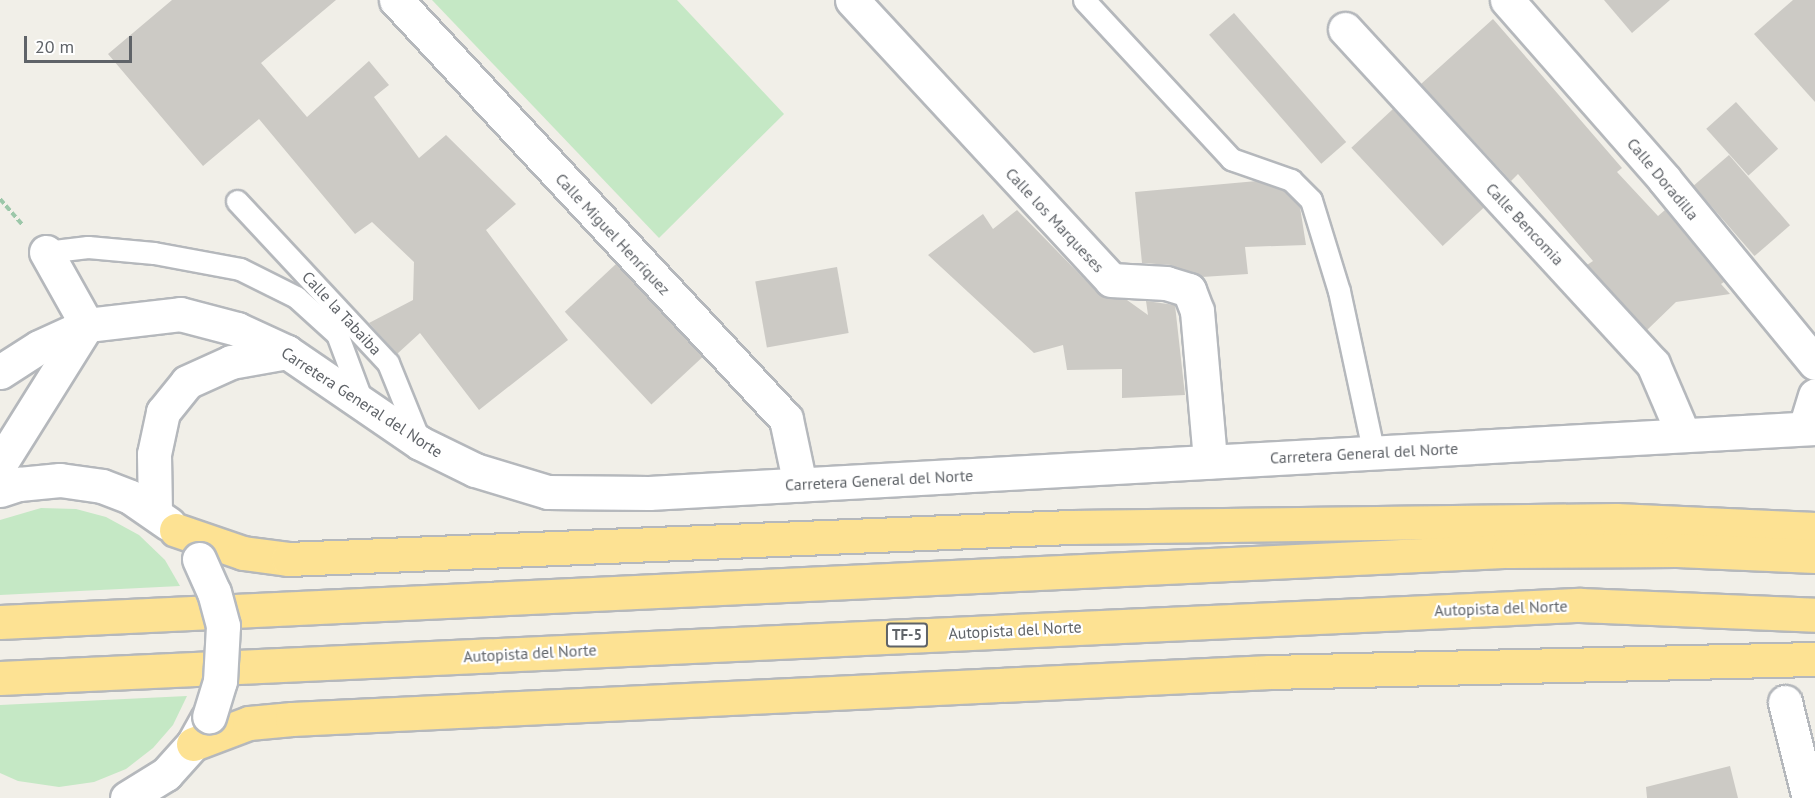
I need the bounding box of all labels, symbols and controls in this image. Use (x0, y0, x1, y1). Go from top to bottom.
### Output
scale bar (27, 24, 135, 62)
text: 20 m (35, 35, 74, 58)
street label: Calle Doradilla (1623, 134, 1703, 224)
street label: Calle los Marqueses (1002, 164, 1108, 276)
street label: Calle Miguel Henríquez (552, 169, 674, 299)
street label: Calle Bencomia (1482, 179, 1568, 269)
street label: Calle la Tabaiba (298, 267, 386, 359)
street label: Carretera General del Norte (278, 343, 446, 461)
street label: Carretera General del Norte (1269, 438, 1459, 468)
street label: Carretera General del Norte (784, 465, 974, 495)
street label: Autopista del Norte (1434, 596, 1568, 620)
street label: Autopista del Norte (948, 617, 1082, 643)
road number: TF-5 (884, 623, 930, 647)
street label: Autopista del Norte (463, 640, 597, 666)

